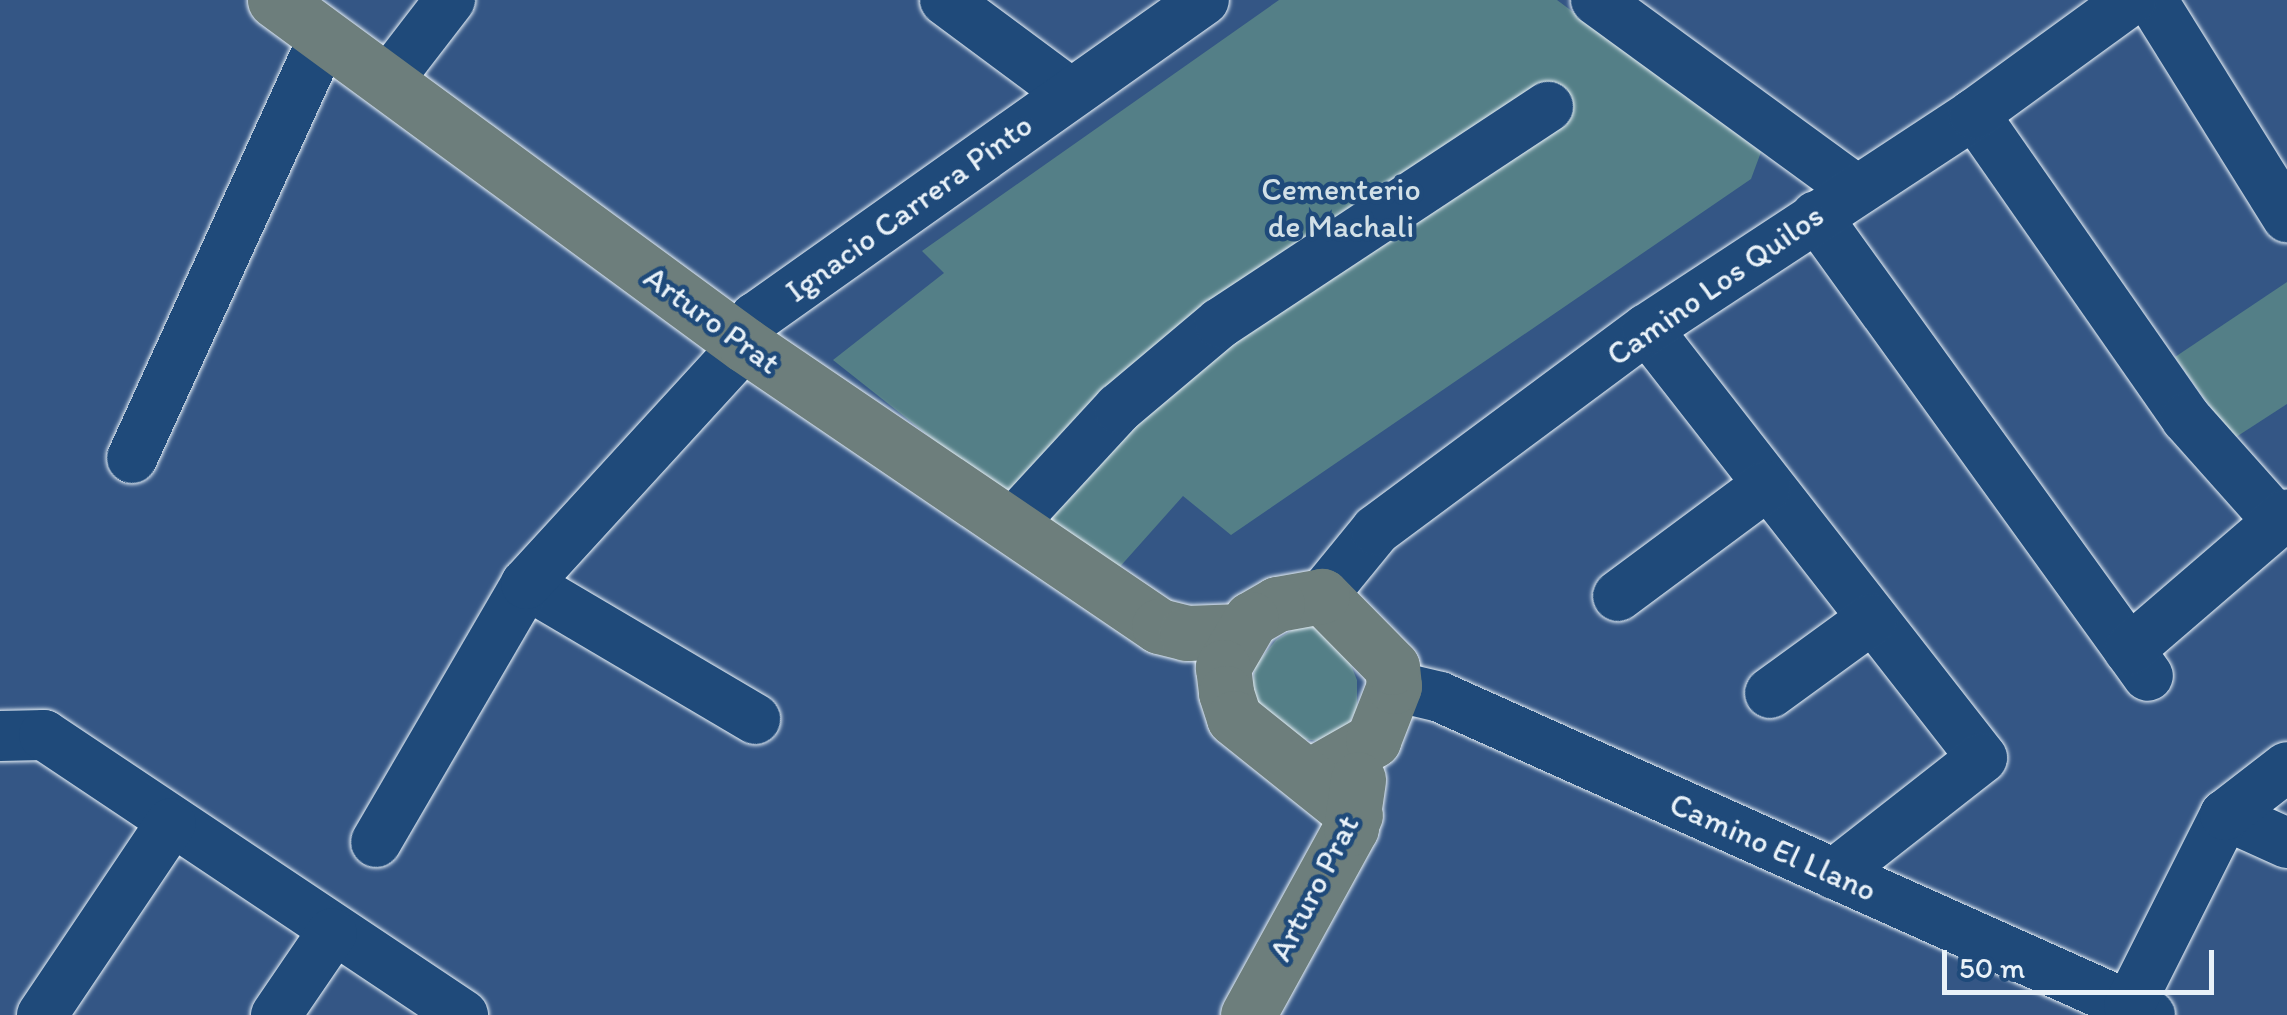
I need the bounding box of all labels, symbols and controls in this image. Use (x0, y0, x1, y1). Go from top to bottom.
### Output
street label: Ignacio Carrera Pinto (778, 106, 1040, 310)
park label: Cementerio de Machali (1261, 171, 1421, 246)
street label: Camino Los Quilos (1599, 196, 1831, 374)
street label: Arturo Prat (637, 258, 787, 382)
street label: Camino El Llano (1664, 784, 1882, 910)
street label: Arturo Prat (1261, 809, 1367, 967)
scale bar (1947, 930, 2220, 992)
text: 50 m (1959, 949, 2025, 986)

